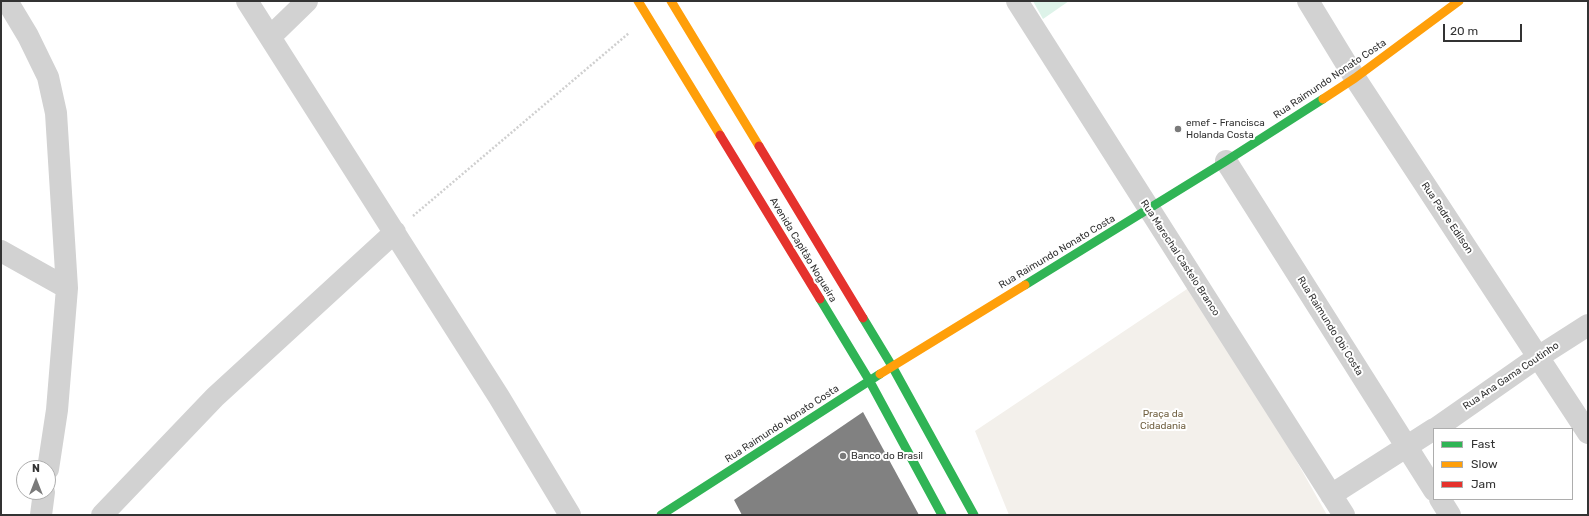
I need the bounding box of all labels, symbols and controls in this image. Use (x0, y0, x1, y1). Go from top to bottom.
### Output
scale bar (1445, 16, 1524, 42)
text: 20 m (1450, 24, 1478, 38)
street label: Rua Raimundo Nonato Costa (1271, 37, 1389, 121)
place label: emef - Francisca Holanda Costa (1186, 117, 1265, 140)
marker: emef - Francisca Holanda Costa (1173, 124, 1183, 134)
street label: Rua Padre Edilson (1419, 180, 1475, 256)
street label: Avenida Capitão Nogueira (767, 196, 839, 304)
street label: Rua Marechal Castelo Branco (1138, 198, 1222, 318)
street label: Rua Raimundo Nonato Costa (997, 213, 1117, 291)
street label: Rua Raimundo Obi Costa (1295, 274, 1365, 378)
street label: Rua Ana Gama Coutinho (1461, 339, 1561, 413)
street label: Rua Raimundo Nonato Costa (723, 383, 841, 465)
park label: Praça da Cidadania (1140, 408, 1186, 432)
legend (1433, 428, 1573, 500)
text: Fast (1471, 437, 1495, 451)
place label: Banco do Brasil (851, 450, 923, 462)
marker: Banco do Brasil (838, 451, 848, 461)
text: Slow (1471, 457, 1498, 471)
north arrow (16, 460, 56, 500)
text: N (32, 462, 40, 475)
text: Jam (1471, 477, 1496, 491)

